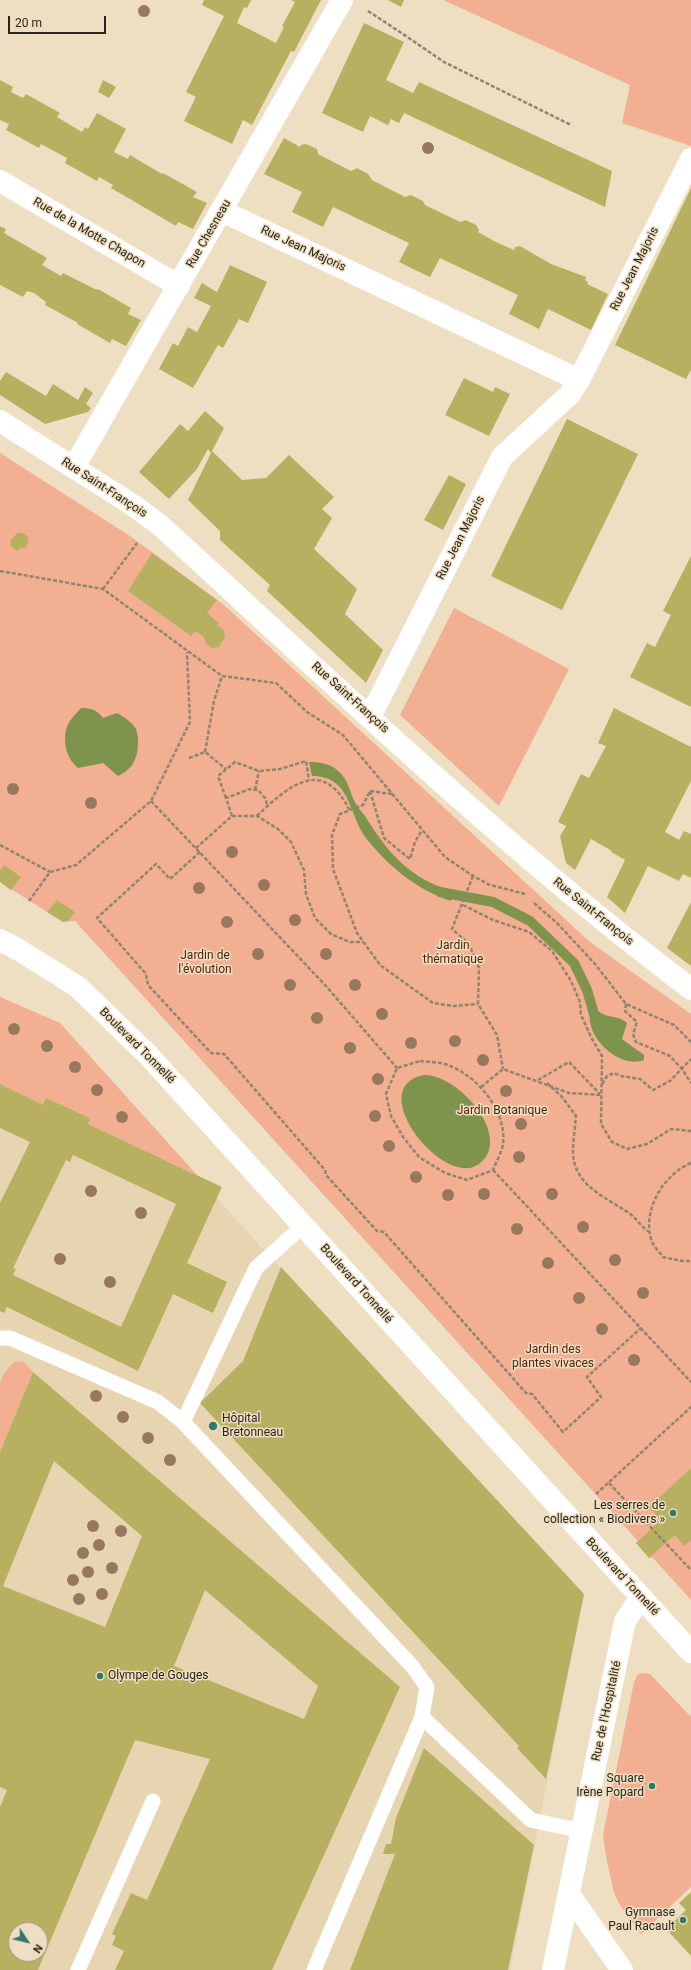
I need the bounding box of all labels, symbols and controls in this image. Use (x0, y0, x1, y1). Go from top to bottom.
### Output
scale bar (10, 8, 108, 34)
text: 20 m (15, 16, 42, 30)
street label: Rue de la Motte Chapon (30, 195, 148, 271)
street label: Rue Chesneau (184, 197, 234, 271)
street label: Rue Jean Majoris (258, 223, 348, 275)
street label: Rue Jean Majoris (608, 225, 662, 313)
street label: Rue Saint-François (58, 455, 150, 521)
street label: Rue Jean Majoris (434, 494, 488, 582)
street label: Rue Saint-François (308, 659, 392, 737)
street label: Rue Saint-François (550, 875, 636, 949)
park label: Jardin thématique (423, 939, 483, 967)
park label: Jardin de l'évolution (178, 949, 232, 977)
street label: Boulevard Tonnellé (96, 1005, 178, 1087)
park label: Jardin Botanique (457, 1104, 547, 1118)
street label: Boulevard Tonnellé (317, 1242, 395, 1326)
park label: Jardin des plantes vivaces (512, 1343, 594, 1371)
place label: Hôpital Bretonneau (222, 1412, 283, 1440)
marker: Hôpital Bretonneau (207, 1420, 219, 1432)
place label: Les serres de collection « Biodivers » (544, 1499, 665, 1527)
marker: Les serres de collection « Biodivers » (668, 1508, 678, 1518)
street label: Boulevard Tonnellé (582, 1535, 662, 1619)
street label: Rue de l'Hospitalité (589, 1659, 625, 1763)
place label: Olympe de Gouges (108, 1669, 208, 1683)
marker: Olympe de Gouges (95, 1671, 105, 1681)
place label: Square Irène Popard (576, 1772, 644, 1800)
marker: Square Irène Popard (647, 1781, 657, 1791)
place label: Gymnase Paul Racault (608, 1906, 675, 1934)
marker: Gymnase Paul Racault (678, 1915, 688, 1925)
north arrow (8, 1922, 48, 1962)
text: N (30, 1942, 45, 1955)

